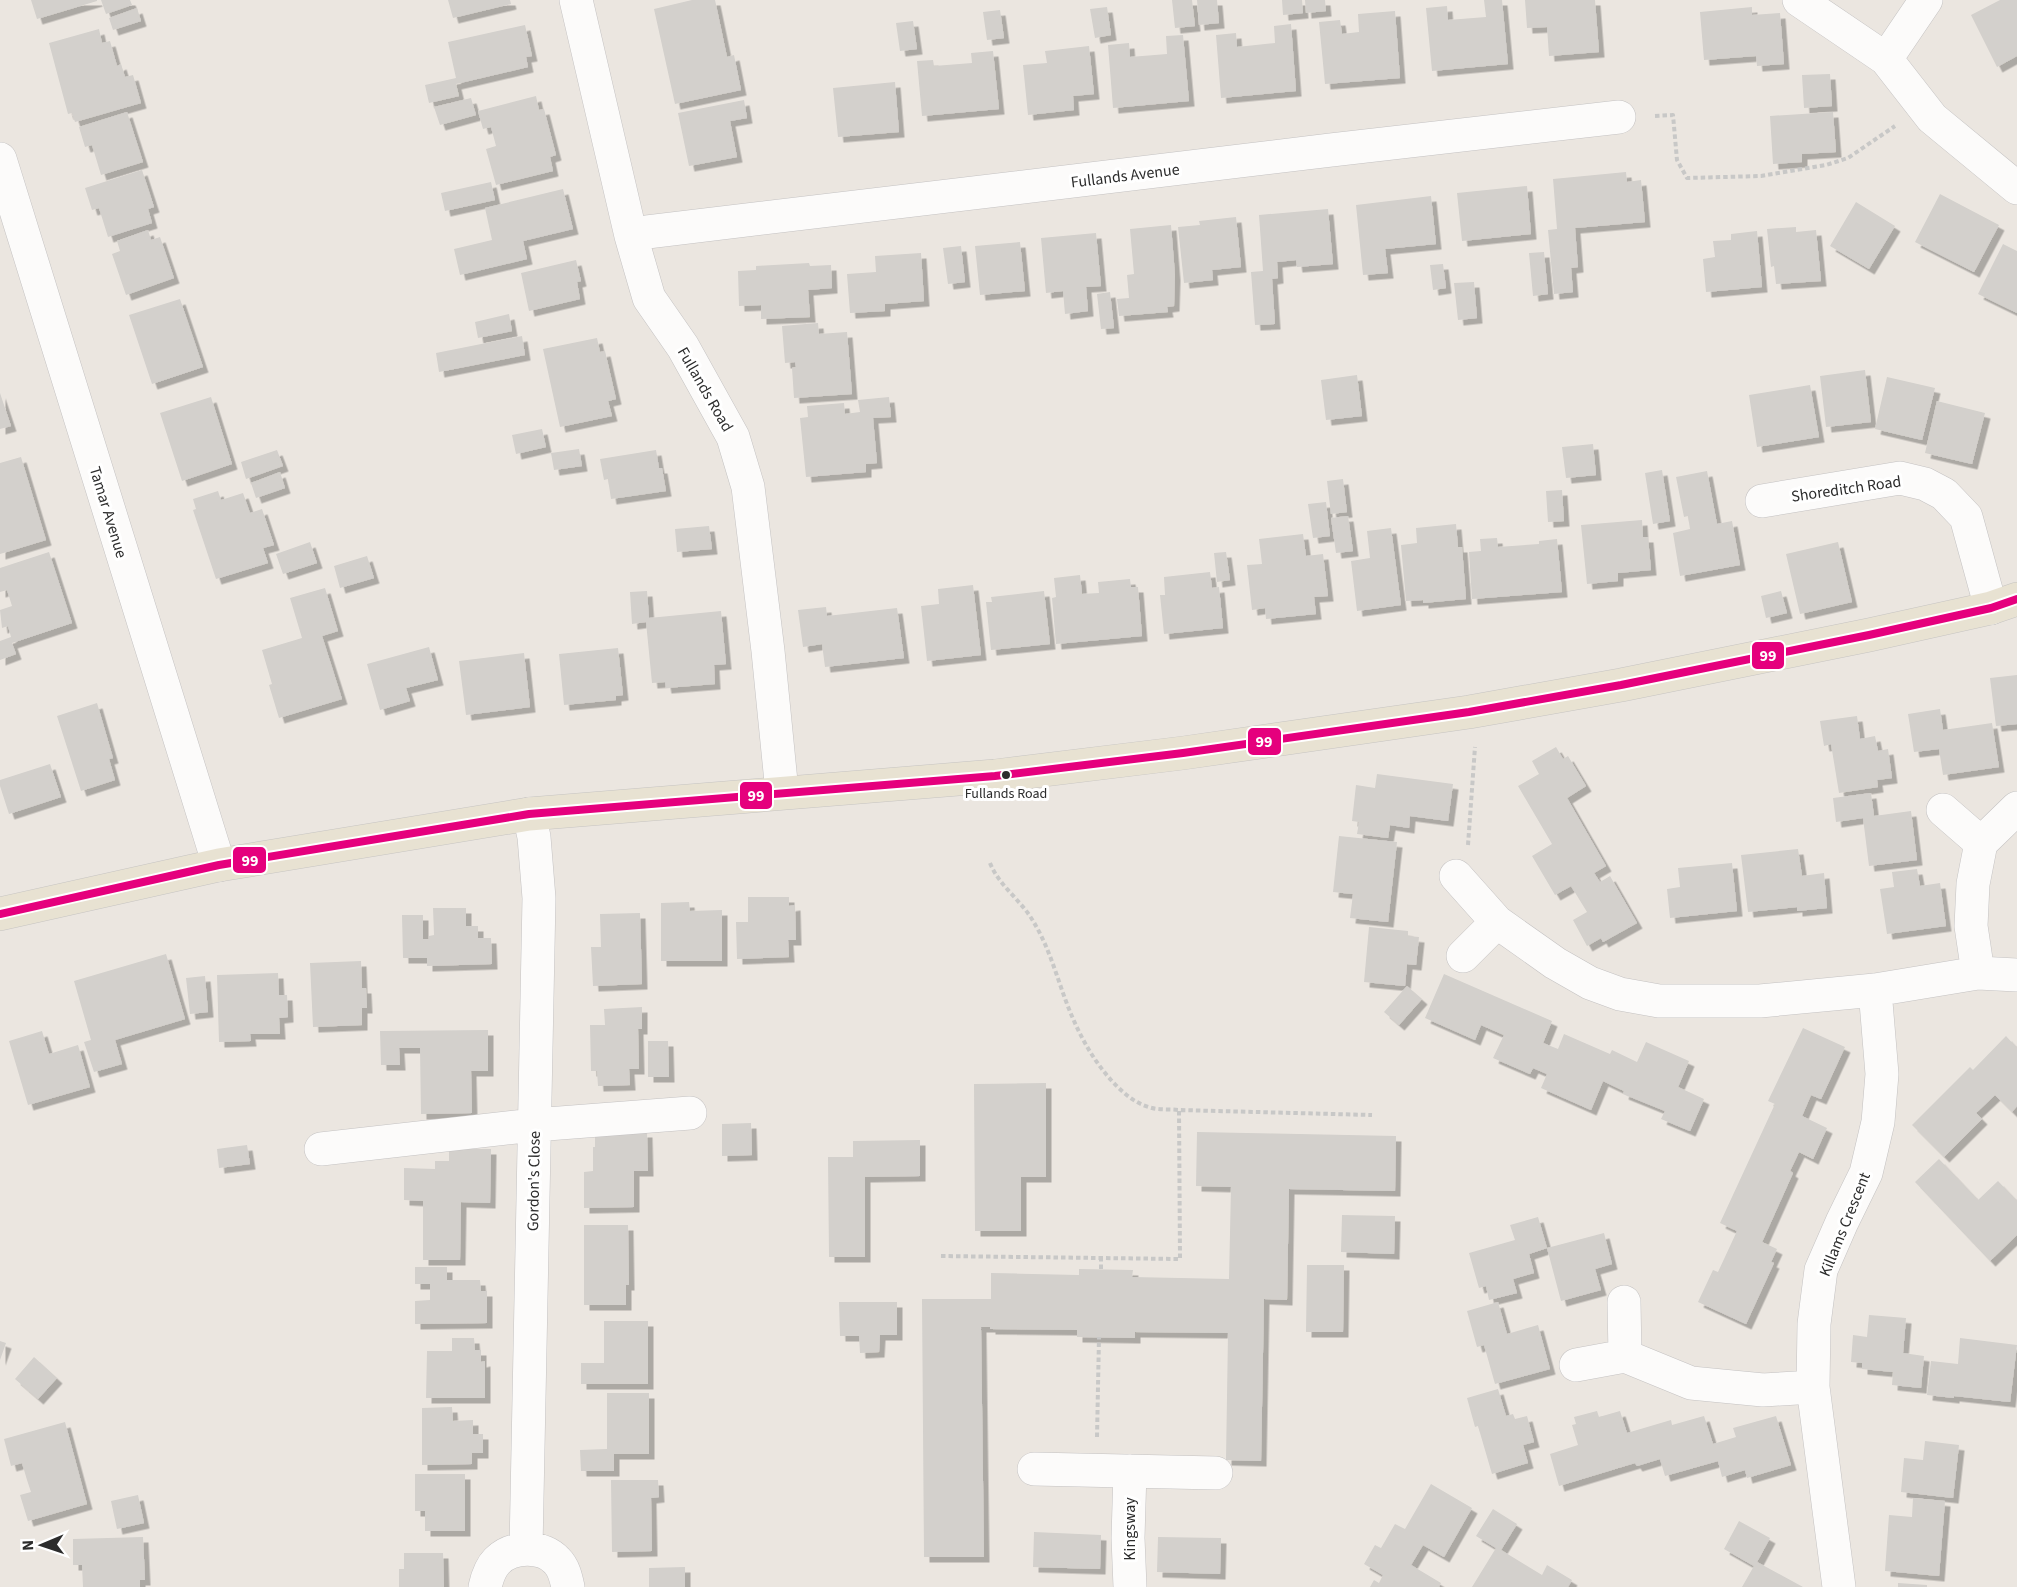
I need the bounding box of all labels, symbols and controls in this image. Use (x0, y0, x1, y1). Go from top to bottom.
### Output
street label: Fullands Avenue (1069, 158, 1181, 194)
street label: Fullands Road (672, 343, 738, 436)
street label: Tamar Avenue (84, 464, 132, 561)
street label: Shoreditch Road (1790, 470, 1903, 508)
line badge: 99 (1751, 641, 1785, 670)
text: 99 (1760, 645, 1776, 667)
line badge: 99 (1247, 727, 1282, 756)
text: 99 (1256, 731, 1272, 753)
marker: Fullands Road (1000, 769, 1012, 781)
line badge: 99 (739, 781, 773, 810)
place label: Fullands Road (965, 784, 1047, 804)
text: 99 (748, 785, 764, 807)
line badge: 99 (232, 846, 267, 874)
text: 99 (242, 850, 258, 872)
street label: Gordon's Close (522, 1131, 546, 1231)
street label: Killams Crescent (1814, 1168, 1876, 1280)
street label: Kingsway (1119, 1497, 1141, 1561)
north arrow (12, 1515, 72, 1575)
text: N (17, 1540, 39, 1551)

